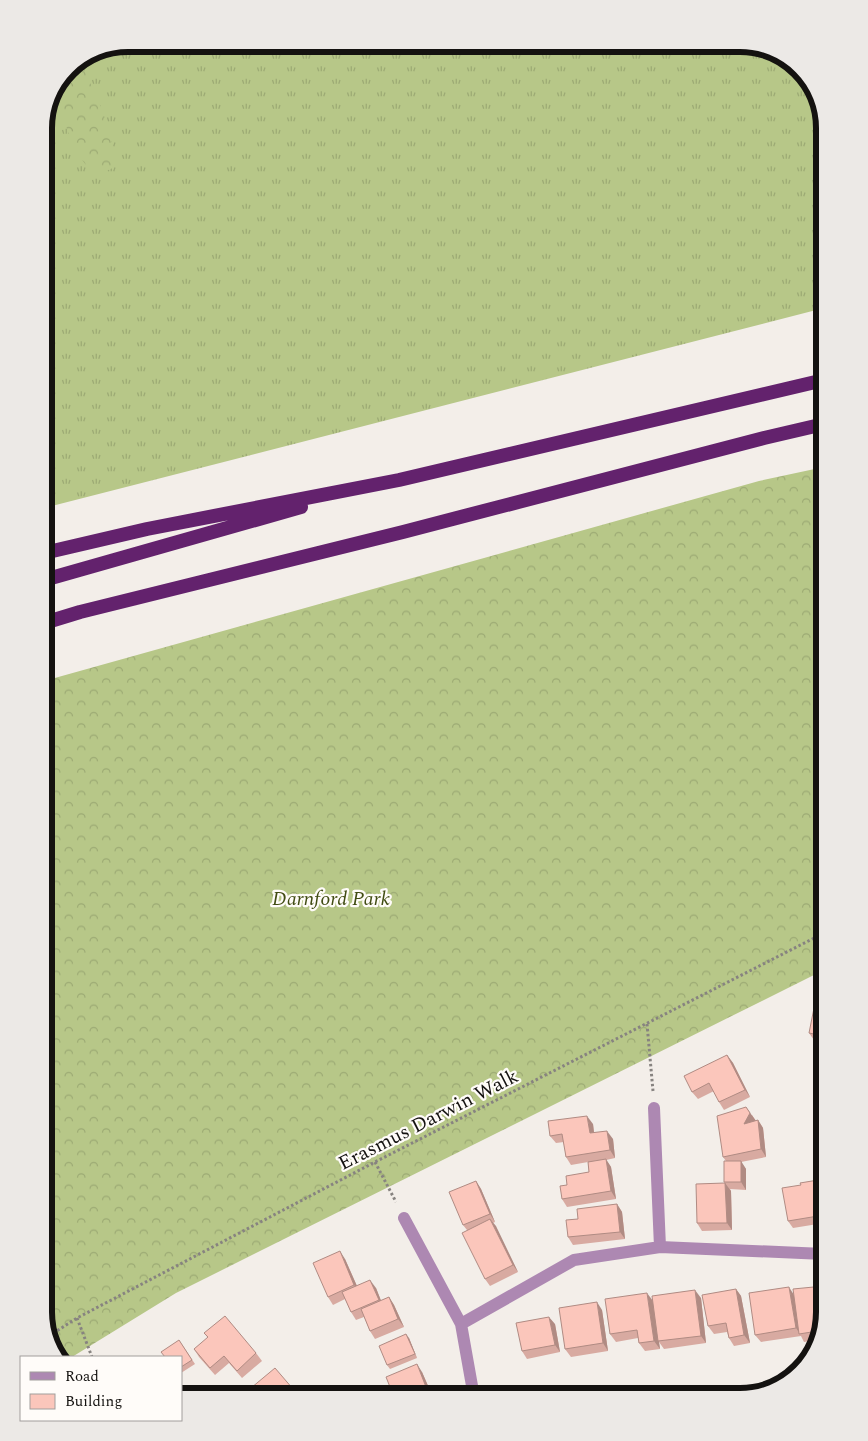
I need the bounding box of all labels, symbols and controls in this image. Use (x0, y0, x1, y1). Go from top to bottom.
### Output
park label: Darnford Park (272, 884, 391, 914)
street label: Erasmus Darwin Walk (333, 1061, 524, 1178)
legend (20, 1356, 182, 1421)
text: Road (65, 1365, 99, 1388)
text: Building (65, 1390, 122, 1413)

